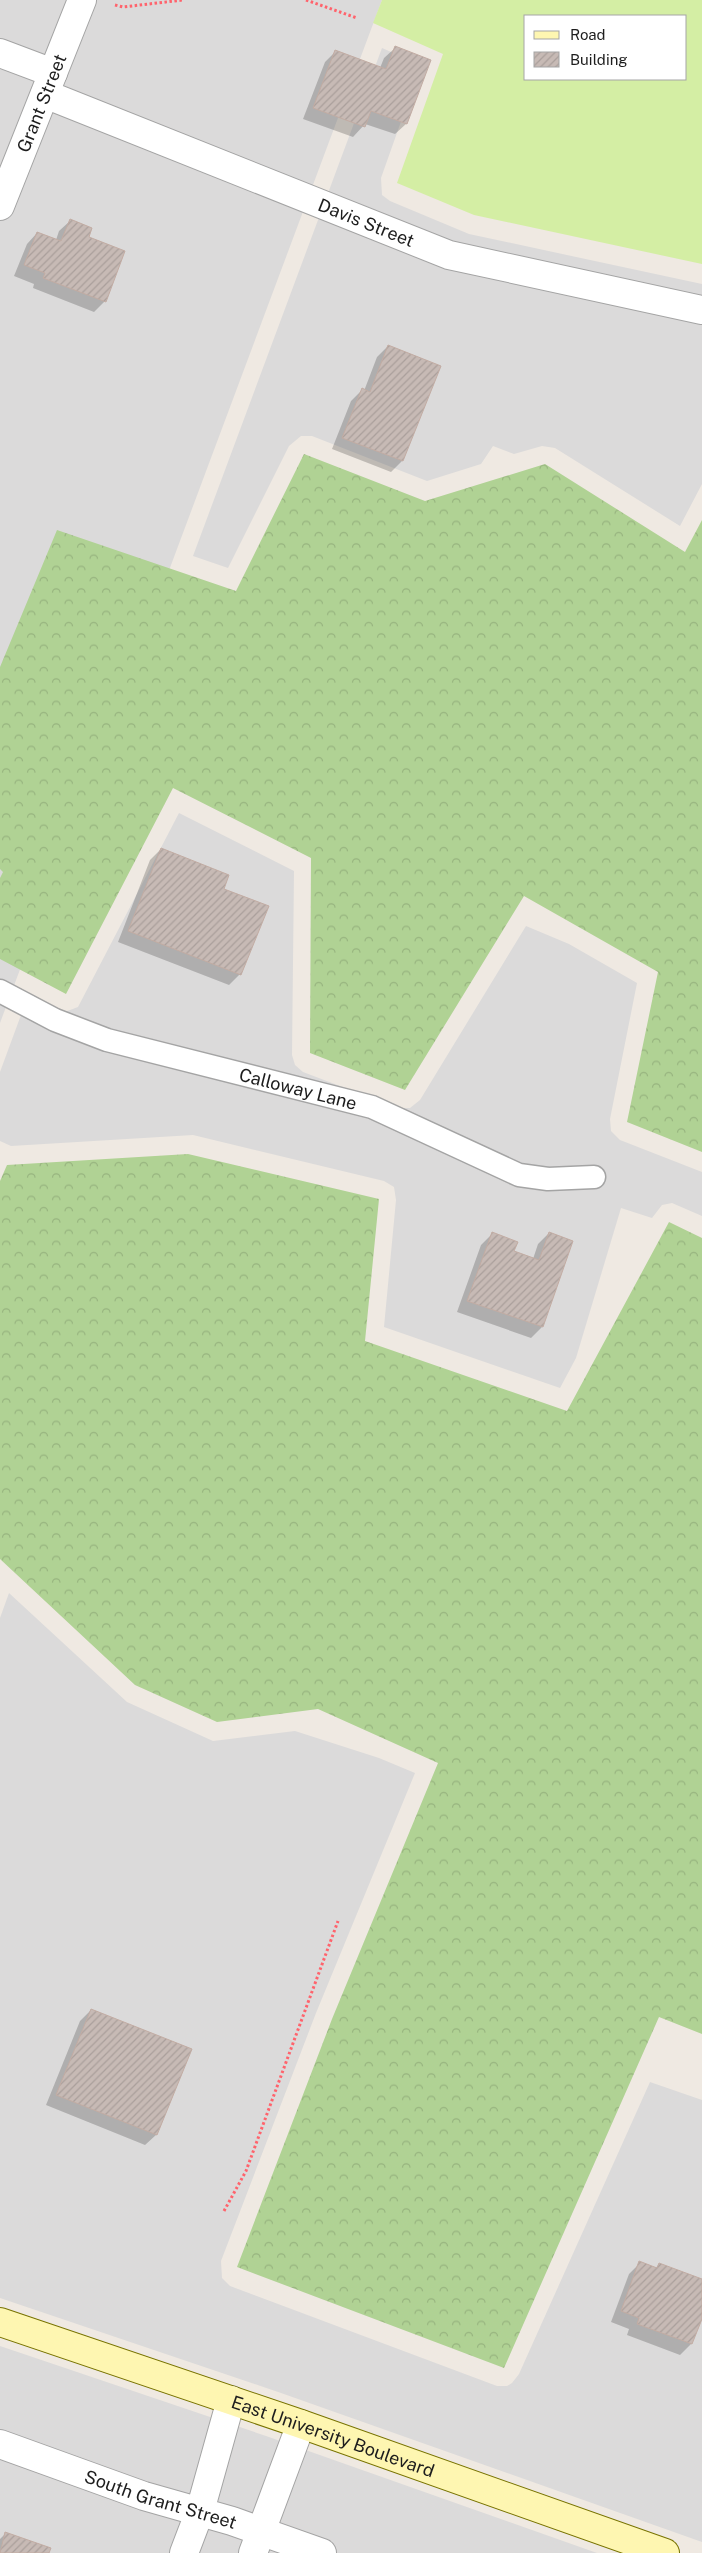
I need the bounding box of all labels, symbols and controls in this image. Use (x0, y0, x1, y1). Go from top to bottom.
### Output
legend (524, 15, 687, 80)
text: Road (570, 26, 606, 43)
street label: Grant Street (12, 51, 70, 155)
text: Building (570, 51, 628, 68)
street label: Davis Street (315, 194, 418, 251)
street label: Calloway Lane (237, 1063, 359, 1113)
street label: East University Boulevard (229, 2391, 437, 2481)
street label: South Grant Street (82, 2465, 240, 2532)

